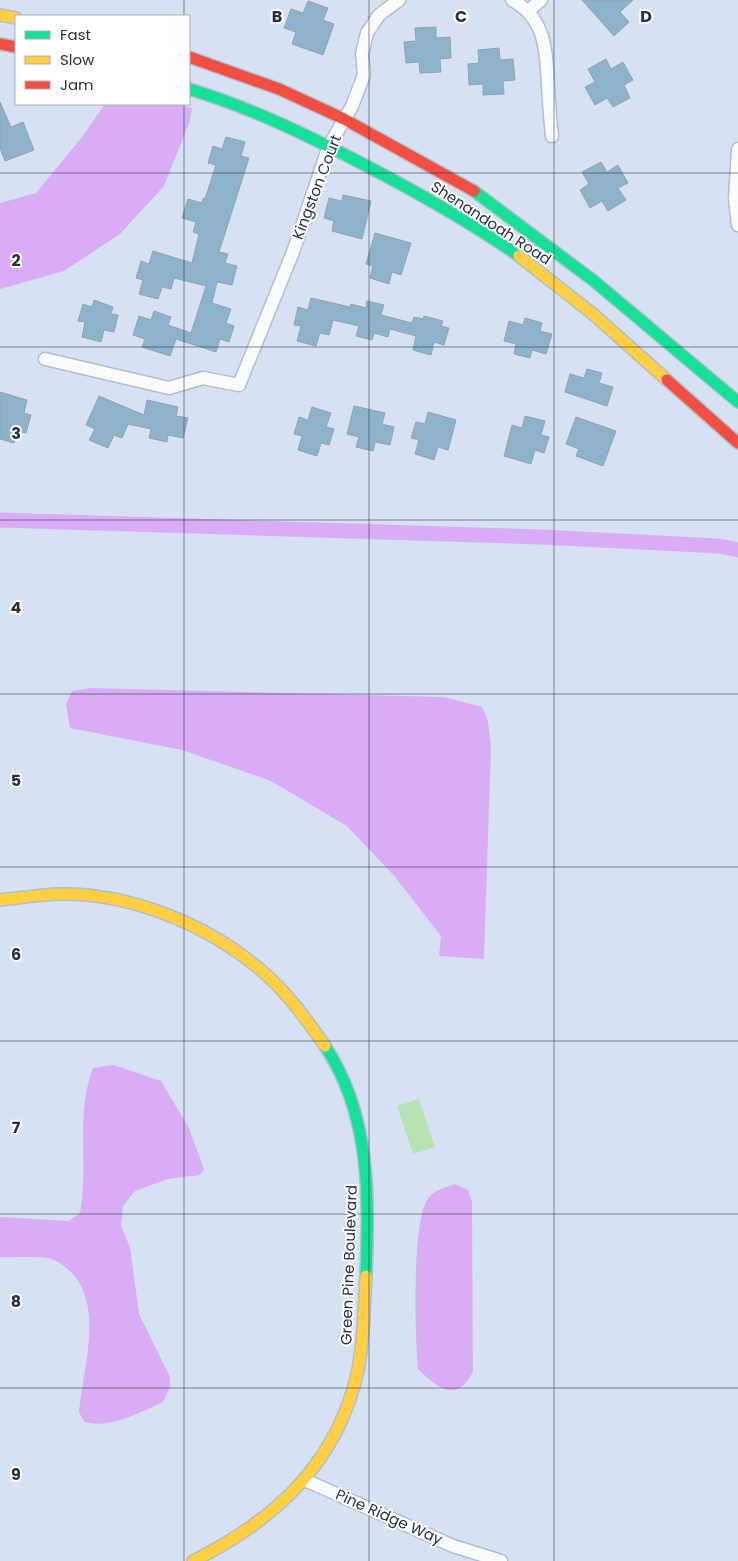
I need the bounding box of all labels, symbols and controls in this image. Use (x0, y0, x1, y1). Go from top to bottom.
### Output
text: B (272, 5, 282, 28)
text: C (455, 5, 467, 28)
text: D (640, 5, 652, 28)
legend (15, 15, 190, 105)
text: Fast (60, 24, 91, 45)
text: Slow (60, 49, 95, 70)
text: Jam (60, 74, 94, 95)
street label: Kingston Court (287, 131, 346, 242)
street label: Shenandoah Road (427, 176, 556, 269)
text: 2 (11, 249, 21, 272)
text: 3 (11, 422, 21, 445)
text: 4 (11, 596, 22, 619)
text: 5 (11, 769, 21, 792)
text: 6 (11, 943, 21, 966)
text: 7 (12, 1116, 21, 1139)
street label: Green Pine Boulevard (335, 1184, 362, 1346)
text: 8 (11, 1290, 21, 1313)
text: 9 (11, 1463, 21, 1486)
street label: Pine Ridge Way (332, 1484, 446, 1550)

